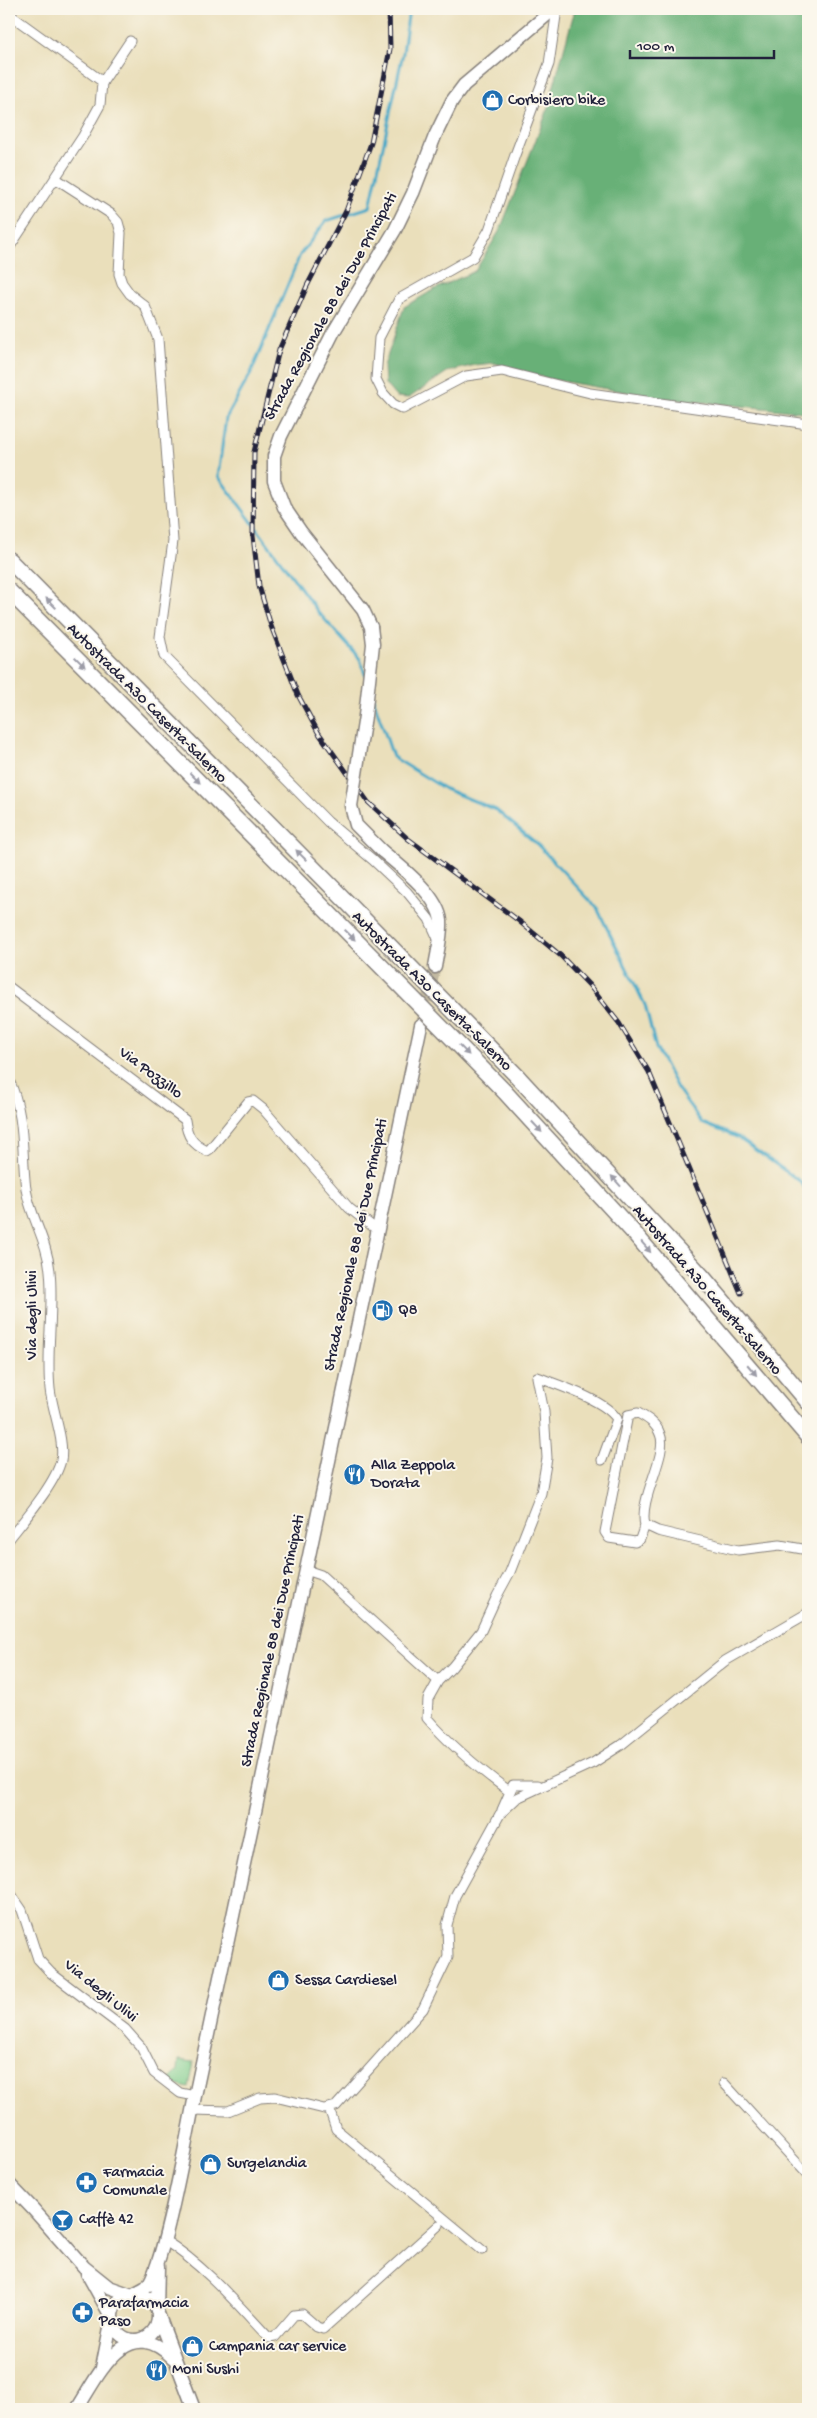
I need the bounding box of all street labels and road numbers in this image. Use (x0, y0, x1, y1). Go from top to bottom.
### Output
street label: Strada Regionale 88 dei Due Principati (261, 190, 403, 424)
street label: Autostrada A30 Caserta-Salerno (62, 620, 230, 788)
street label: Autostrada A30 Caserta-Salerno (347, 908, 515, 1076)
street label: Via Pozzillo (113, 1043, 186, 1104)
street label: Strada Regionale 88 dei Due Principati (321, 1117, 393, 1373)
street label: Autostrada A30 Caserta-Salerno (627, 1202, 785, 1380)
street label: Via degli Ulivi (24, 1270, 43, 1361)
street label: Strada Regionale 88 dei Due Principati (238, 1513, 310, 1769)
street label: Via degli Ulivi (59, 1956, 141, 2027)

